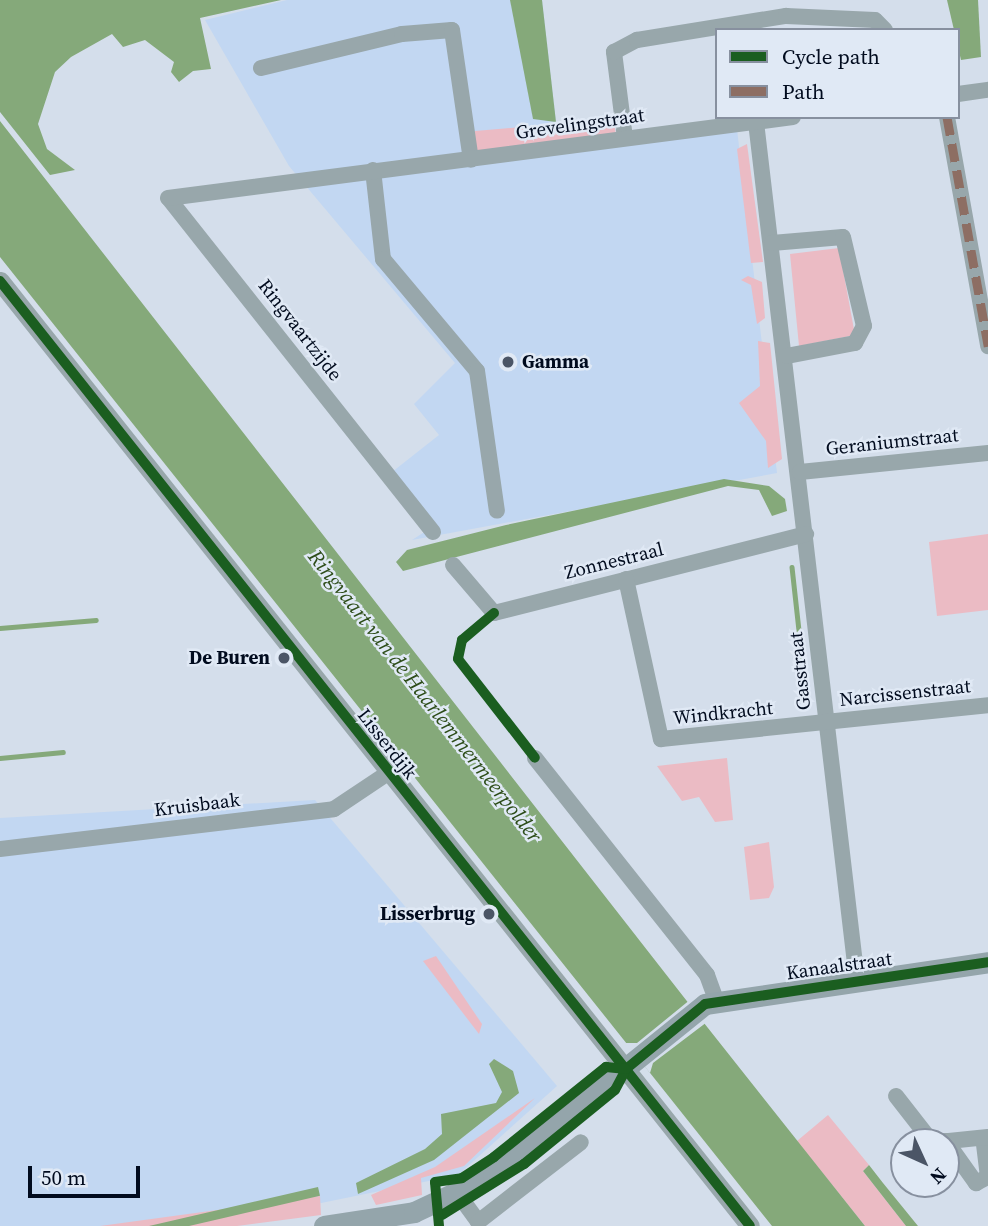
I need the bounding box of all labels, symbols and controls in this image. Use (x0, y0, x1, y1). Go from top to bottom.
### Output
legend (715, 28, 960, 119)
text: Cycle path (782, 42, 880, 71)
text: Path (782, 77, 825, 106)
street label: Grevelingstraat (514, 104, 646, 144)
street label: Ringvaartzijde (253, 275, 347, 385)
place label: Gamma (522, 351, 589, 373)
marker: Gamma (500, 354, 516, 370)
street label: Geraniumstraat (825, 424, 959, 460)
street label: Zonnestraal (562, 538, 666, 584)
water label: Ringvaart van de Haarlemmermeerpolder (303, 545, 547, 847)
street label: Gasstraat (785, 631, 815, 711)
place label: De Buren (189, 647, 270, 669)
marker: De Buren (276, 650, 292, 666)
street label: Narcissenstraat (838, 675, 972, 711)
street label: Windkracht (672, 696, 774, 730)
street label: Lisserdijk (352, 704, 422, 784)
street label: Kruisbaak (153, 788, 241, 822)
place label: Lisserbrug (380, 903, 475, 925)
marker: Lisserbrug (481, 906, 497, 922)
street label: Kanaalstraat (785, 947, 893, 985)
north arrow (890, 1128, 960, 1198)
scale bar (32, 1152, 144, 1196)
text: N (924, 1162, 953, 1191)
text: 50 m (41, 1163, 86, 1192)

